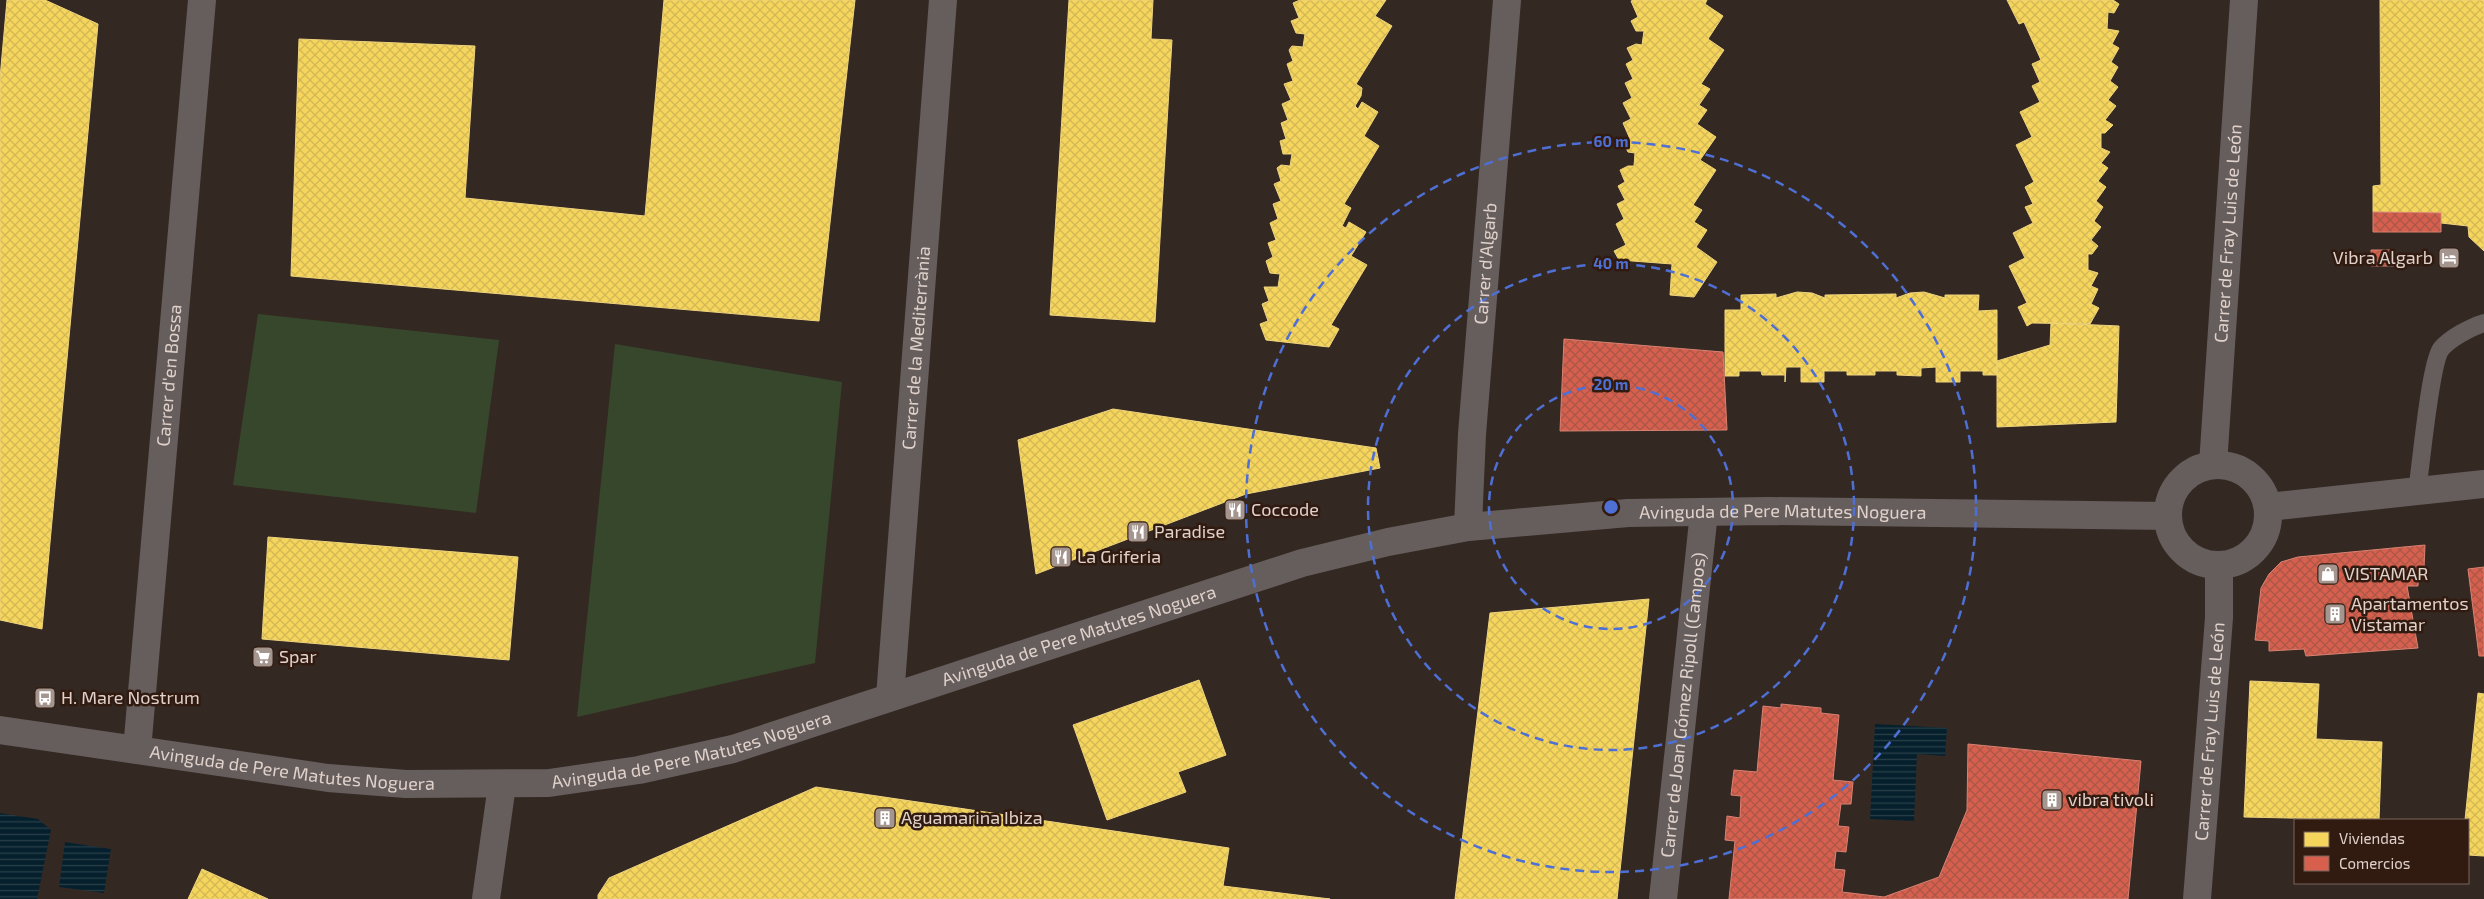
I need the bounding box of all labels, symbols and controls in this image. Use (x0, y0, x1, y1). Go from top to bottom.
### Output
street label: Carrer de Fray Luis de León (2209, 123, 2246, 344)
text: 60 m (1594, 132, 1628, 150)
street label: Carrer d'Algarb (1469, 202, 1501, 325)
street label: Carrer de la Mediterrània (897, 245, 934, 451)
place label: Vibra Algarb (2333, 246, 2433, 268)
hotel icon: Vibra Algarb (2437, 246, 2461, 270)
text: 40 m (1593, 254, 1629, 272)
street label: Carrer d'en Bossa (151, 303, 186, 447)
text: 20 m (1594, 375, 1628, 393)
restaurant icon: Coccode (1223, 498, 1247, 522)
place label: Coccode (1251, 498, 1319, 520)
centre of rings (1602, 498, 1620, 516)
street label: Avinguda de Pere Matutes Noguera (1639, 499, 1927, 523)
restaurant icon: Paradise (1126, 520, 1150, 544)
place label: Paradise (1154, 520, 1225, 542)
restaurant icon: La Griferia (1049, 545, 1073, 569)
place label: La Griferia (1077, 545, 1161, 567)
street label: Carrer de Joan Gómez Ripoll (Campos) (1655, 551, 1710, 859)
shop icon: VISTAMAR (2316, 562, 2340, 586)
place label: VISTAMAR (2344, 562, 2428, 584)
street label: Avinguda de Pere Matutes Noguera (939, 580, 1219, 690)
place label: Apartamentos Vistamar (2351, 592, 2469, 635)
building icon: Apartamentos Vistamar (2323, 602, 2347, 626)
street label: Carrer de Fray Luis de León (2190, 621, 2229, 842)
supermarket icon: Spar (251, 645, 275, 669)
place label: Spar (279, 645, 317, 667)
bus stop icon: H. Mare Nostrum (33, 686, 57, 710)
place label: H. Mare Nostrum (61, 686, 200, 708)
street label: Avinguda de Pere Matutes Noguera (550, 706, 834, 793)
street label: Avinguda de Pere Matutes Noguera (148, 740, 435, 794)
building icon: vibra tivoli (2040, 788, 2064, 812)
place label: vibra tivoli (2068, 788, 2154, 810)
building icon: Aguamarina Ibiza (873, 806, 897, 830)
place label: Aguamarina Ibiza (901, 806, 1043, 828)
legend (2294, 819, 2469, 884)
text: Viviendas (2339, 829, 2405, 847)
text: Comercios (2339, 854, 2410, 872)

